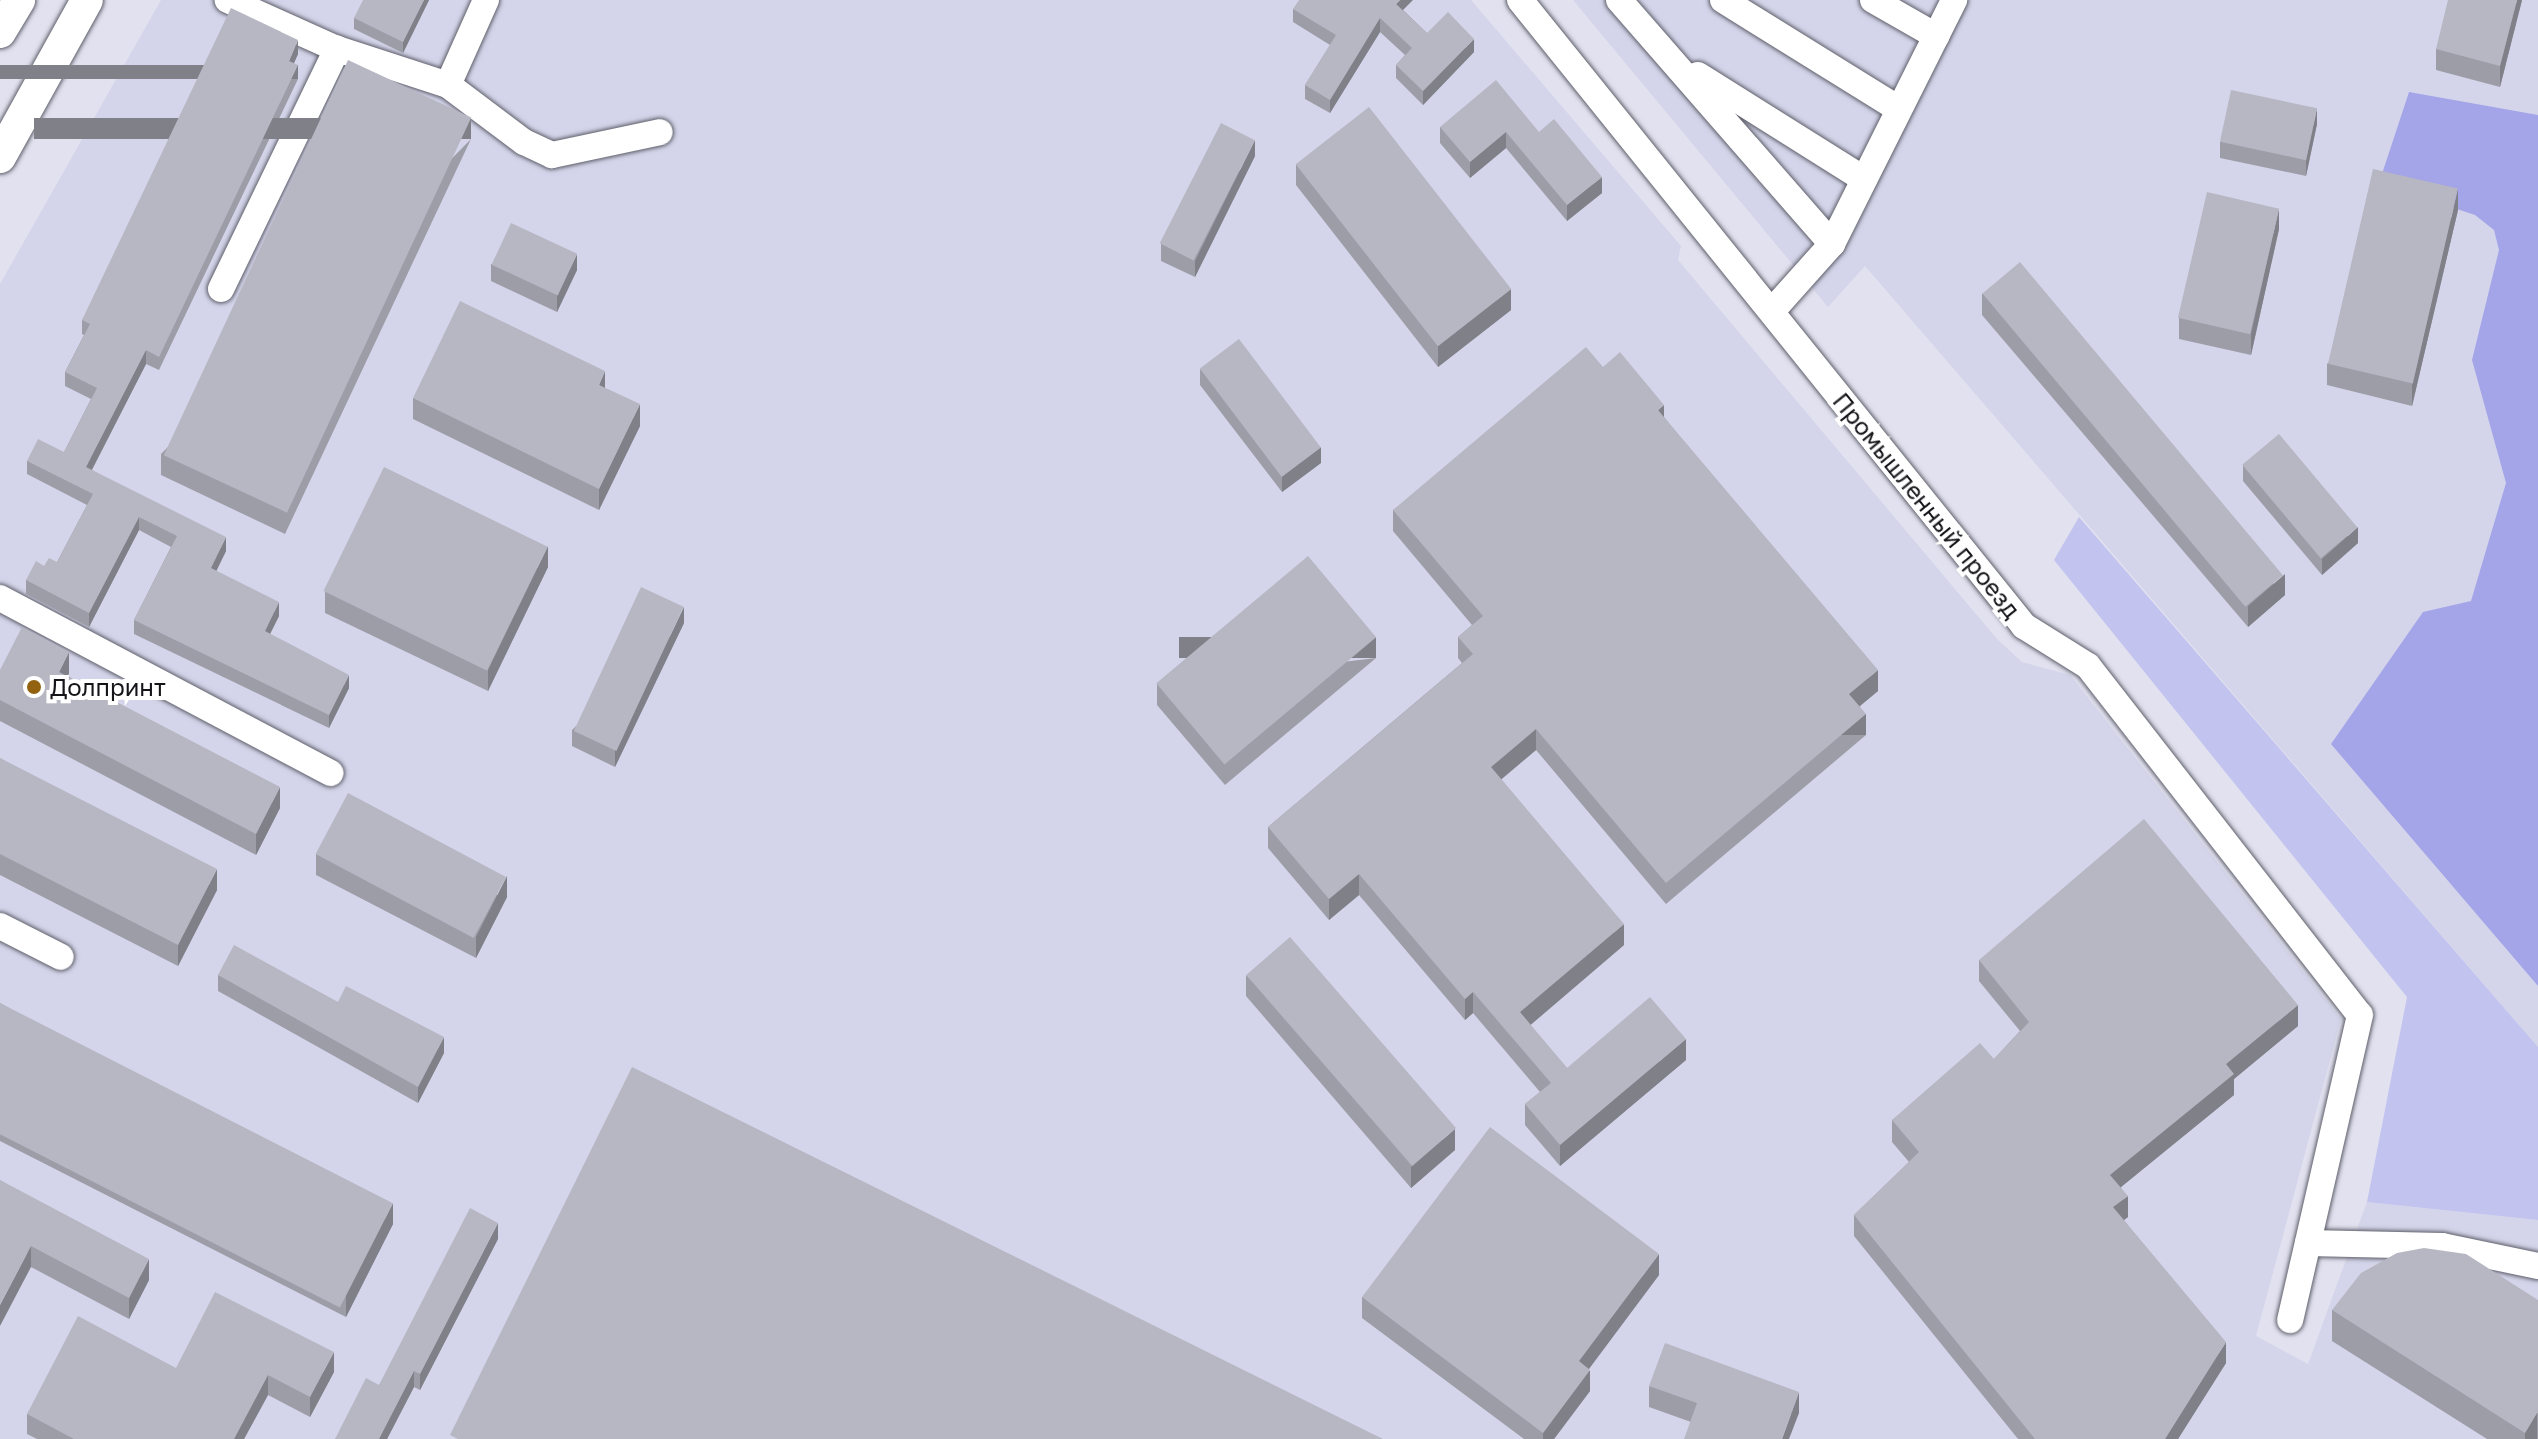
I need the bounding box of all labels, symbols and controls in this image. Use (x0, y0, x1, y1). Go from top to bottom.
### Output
street label: Промышленный проезд (1827, 387, 2027, 623)
place label: Долпринт (50, 673, 166, 701)
marker: Долпринт (25, 678, 43, 696)

